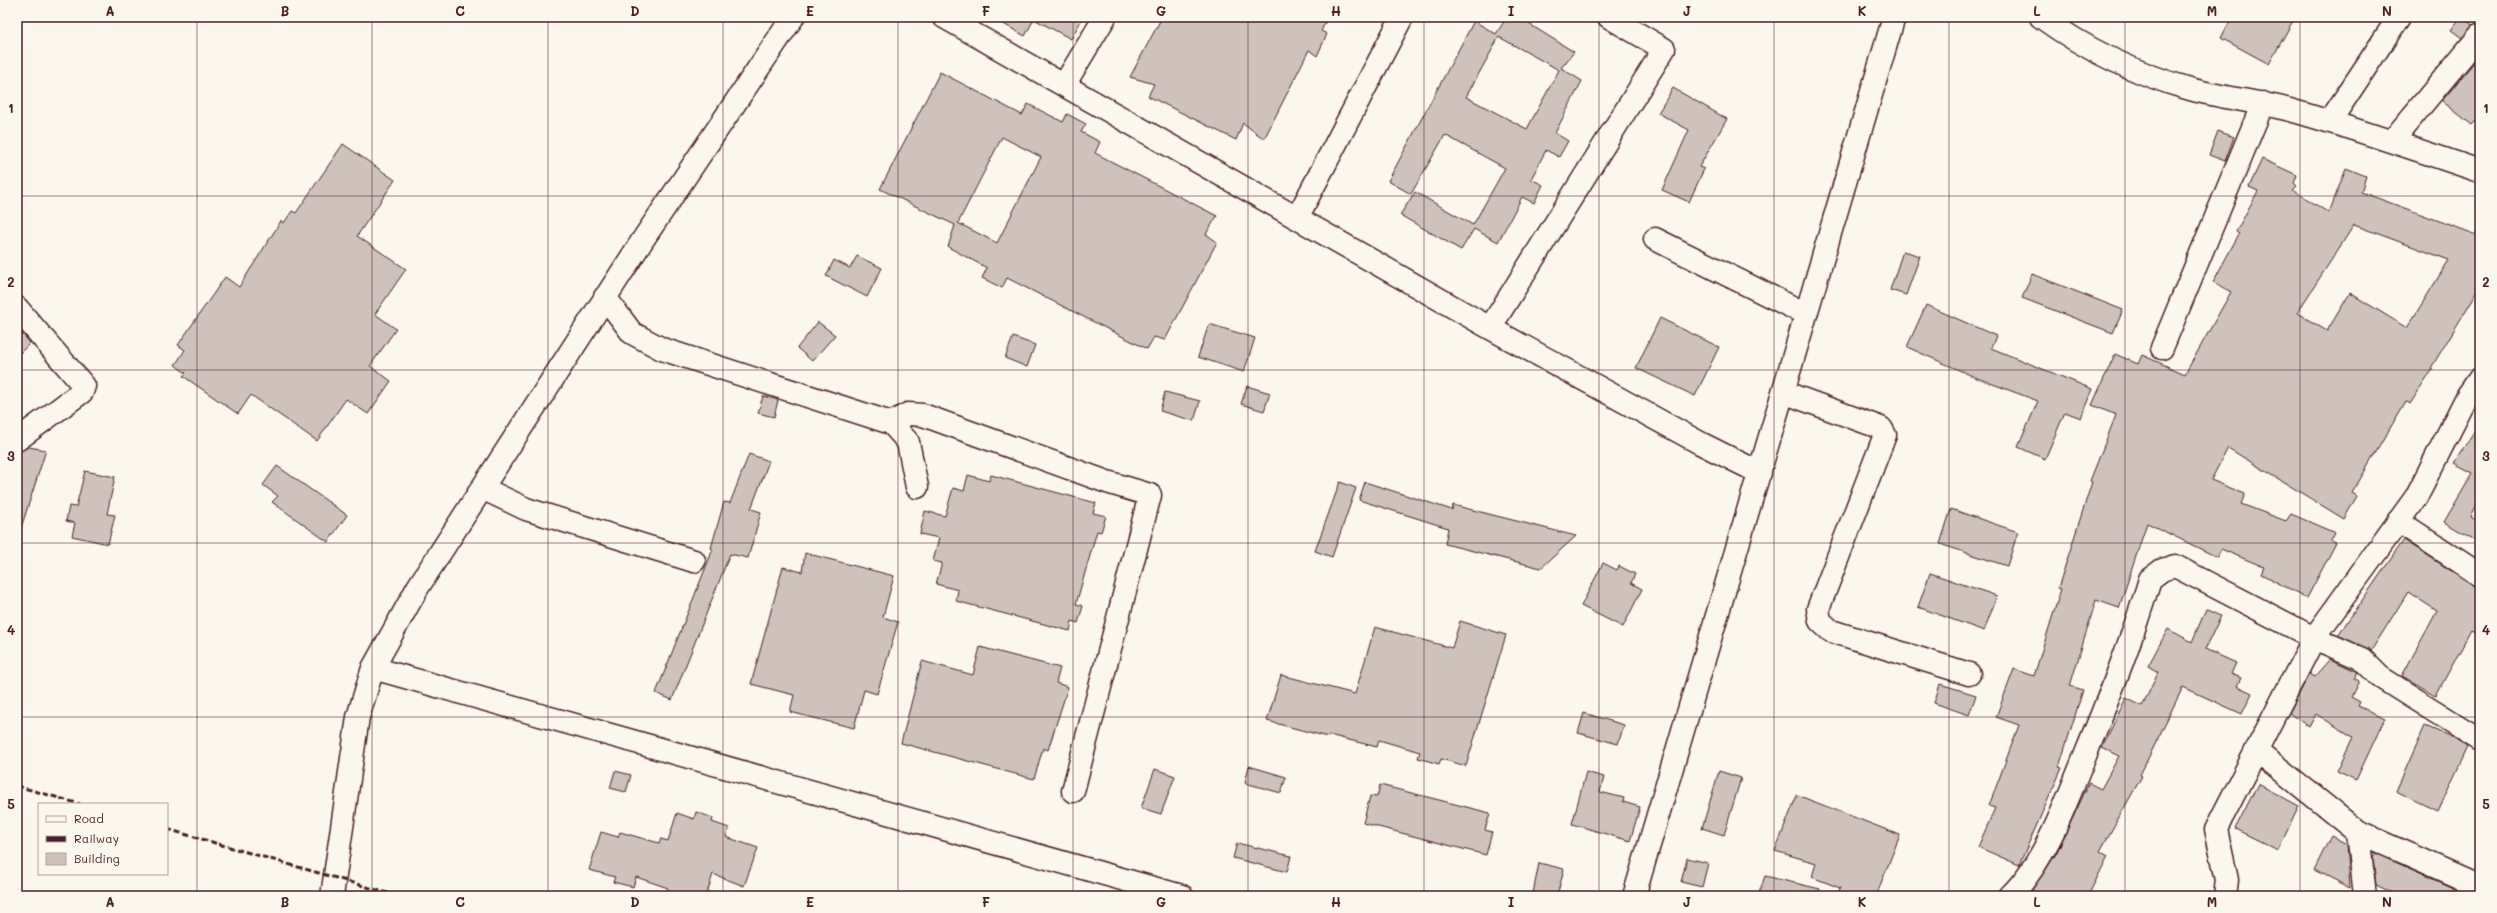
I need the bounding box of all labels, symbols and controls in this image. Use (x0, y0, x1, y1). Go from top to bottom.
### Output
text: A (105, 2, 115, 19)
text: B (281, 2, 290, 19)
text: C (455, 2, 465, 19)
text: D (630, 2, 640, 19)
text: E (806, 2, 814, 19)
text: F (982, 2, 990, 19)
text: G (1156, 2, 1166, 19)
text: H (1331, 2, 1341, 19)
text: I (1508, 2, 1515, 19)
text: J (1683, 2, 1691, 19)
text: K (1858, 2, 1867, 19)
text: L (2033, 2, 2041, 19)
text: M (2207, 2, 2217, 19)
text: N (2382, 2, 2392, 19)
text: 1 (8, 99, 14, 116)
text: 1 (2483, 99, 2489, 116)
text: 2 (7, 273, 15, 290)
text: 2 (2482, 273, 2490, 290)
text: 3 (7, 447, 15, 464)
text: 3 (2482, 447, 2490, 464)
text: 4 (7, 621, 15, 638)
text: 4 (2482, 621, 2490, 638)
text: 5 (7, 795, 15, 812)
text: 5 (2482, 795, 2490, 812)
legend (38, 803, 168, 875)
text: Road (74, 810, 104, 826)
text: Railway (74, 830, 119, 846)
text: Building (74, 850, 120, 866)
text: A (105, 893, 115, 910)
text: B (281, 893, 290, 910)
text: C (455, 893, 465, 910)
text: D (630, 893, 640, 910)
text: E (806, 893, 814, 910)
text: F (982, 893, 990, 910)
text: G (1156, 893, 1166, 910)
text: H (1331, 893, 1341, 910)
text: I (1508, 893, 1515, 910)
text: J (1683, 893, 1691, 910)
text: K (1858, 893, 1867, 910)
text: L (2033, 893, 2041, 910)
text: M (2207, 893, 2217, 910)
text: N (2382, 893, 2392, 910)

